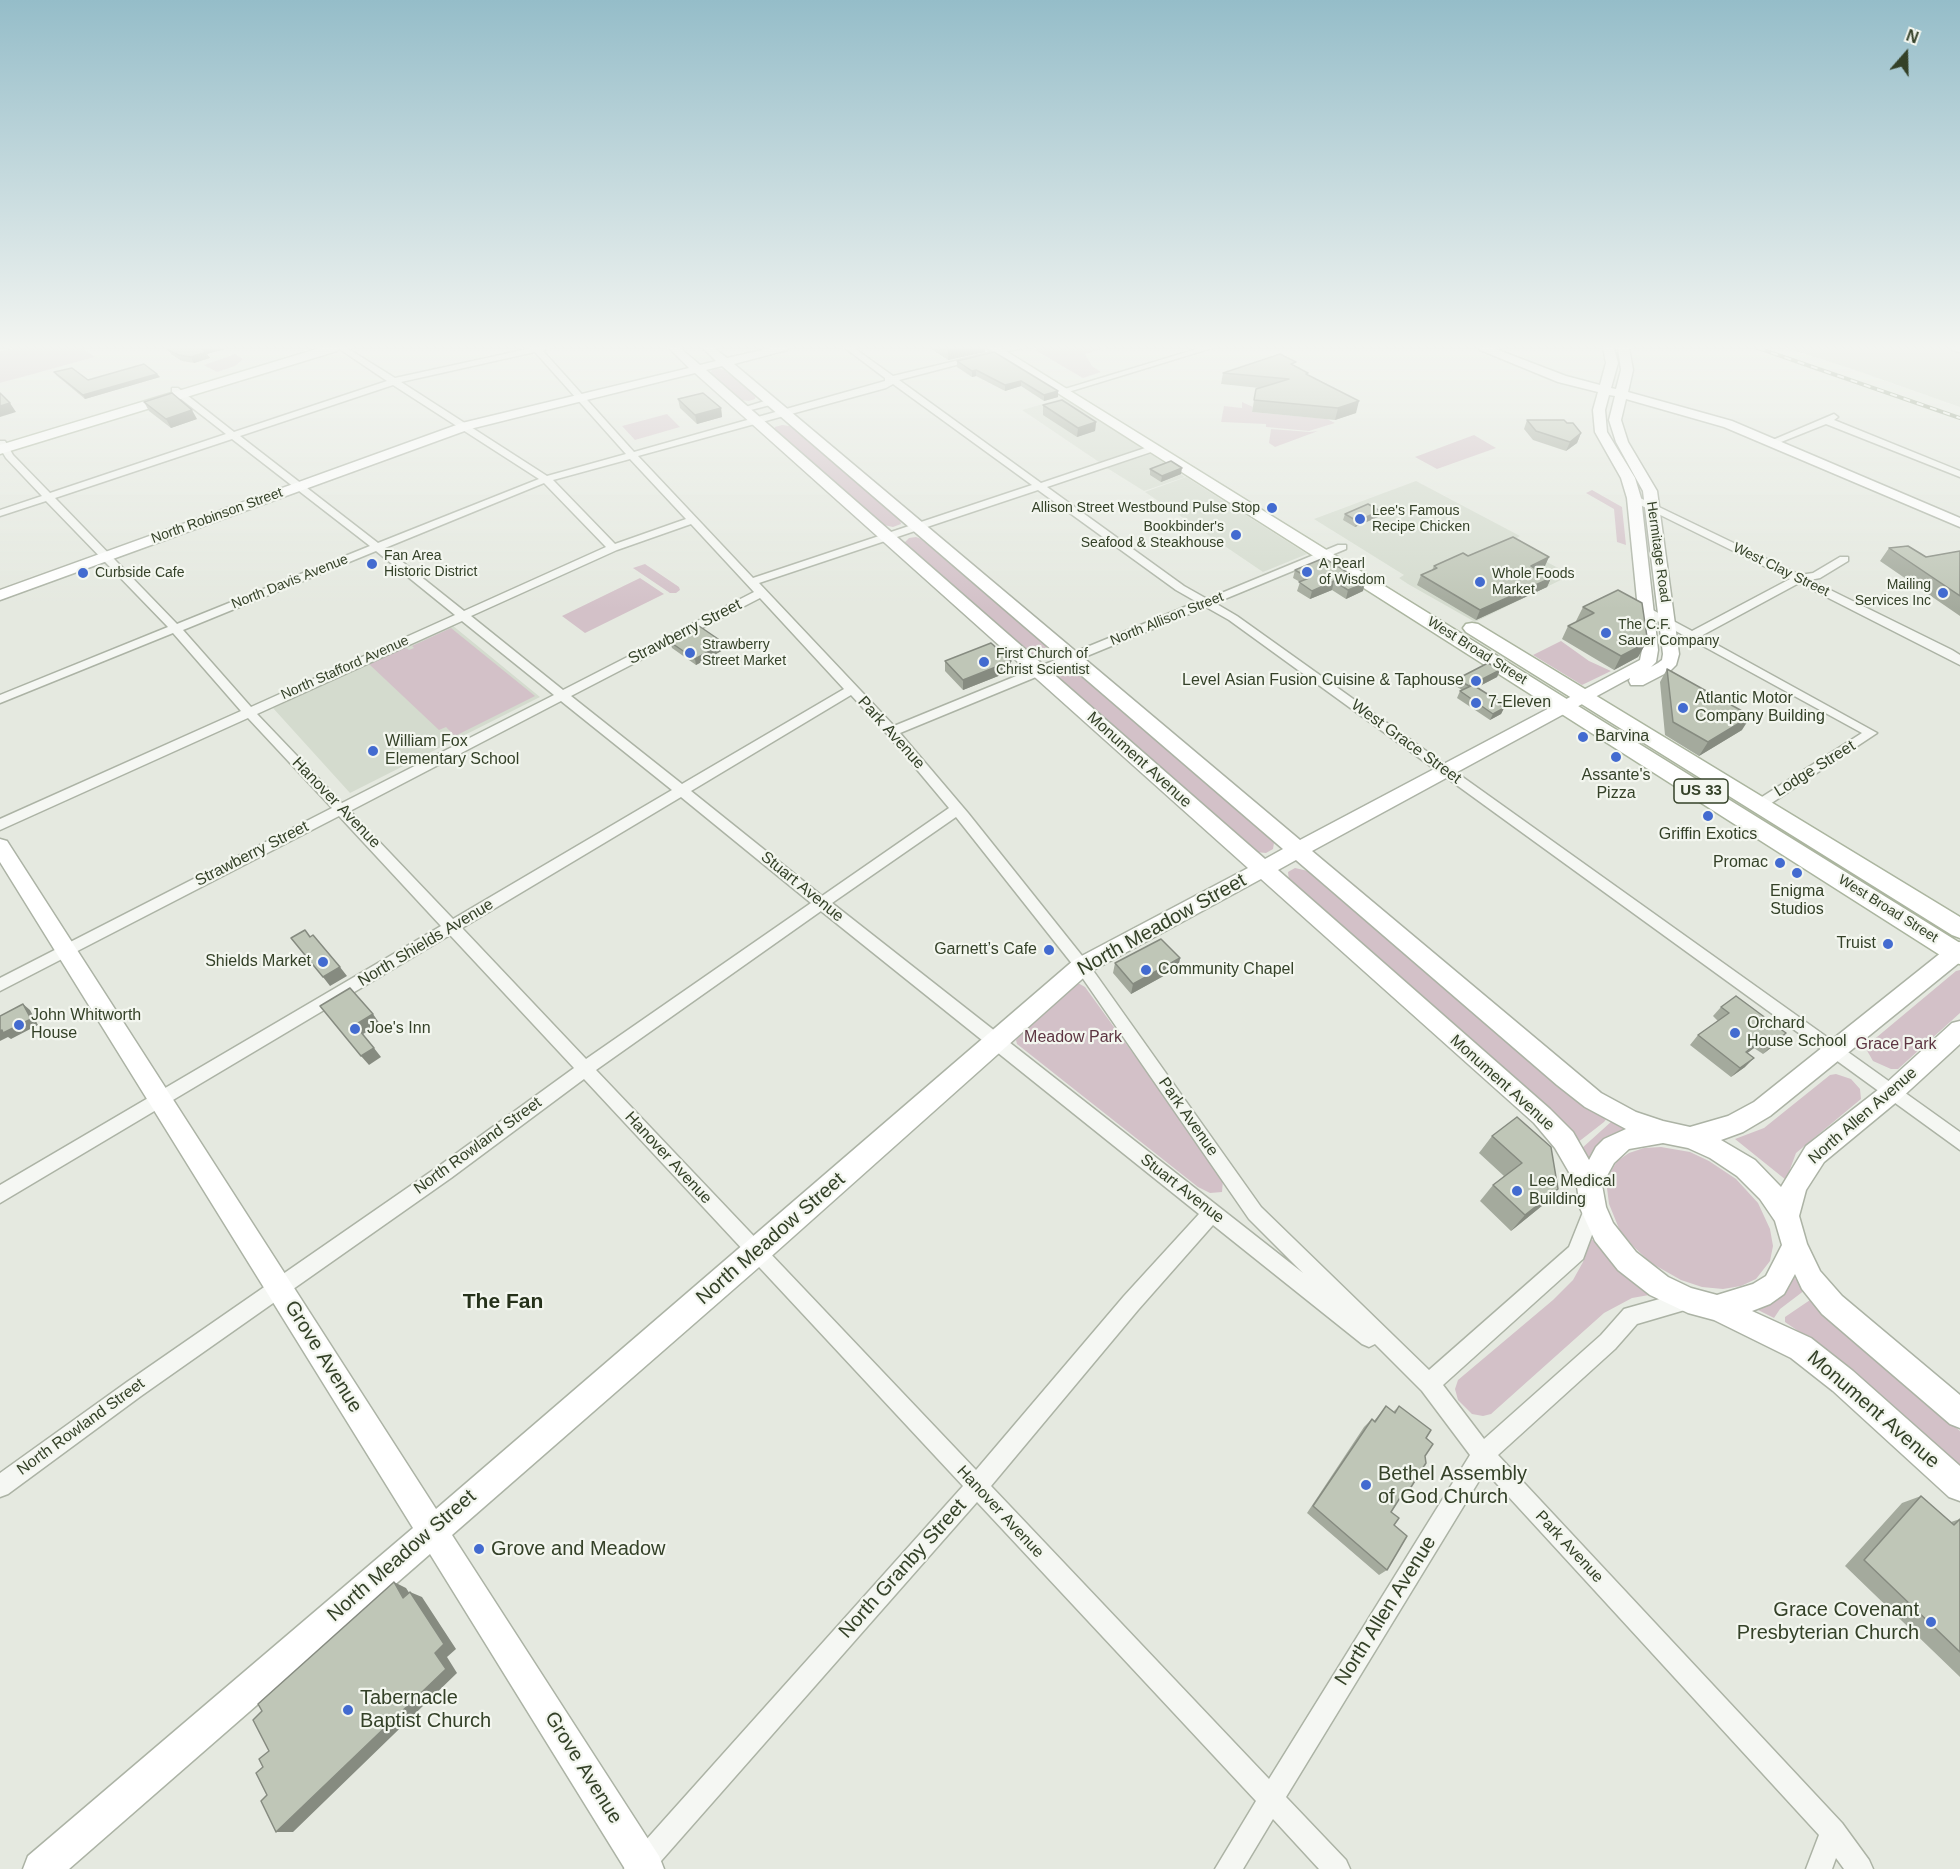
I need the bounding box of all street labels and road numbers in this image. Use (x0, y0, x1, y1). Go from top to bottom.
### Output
street label: North Robinson Street (149, 484, 285, 548)
street label: Hermitage Road (1643, 500, 1673, 604)
street label: West Clay Street (1730, 539, 1832, 601)
street label: North Davis Avenue (229, 551, 351, 613)
street label: North Allison Street (1108, 589, 1226, 649)
street label: Strawberry Street (625, 595, 745, 669)
street label: West Broad Street (1424, 614, 1530, 688)
street label: North Stafford Avenue (279, 632, 411, 704)
street label: Park Avenue (853, 693, 929, 773)
street label: West Grace Street (1347, 696, 1465, 788)
street label: Monument Avenue (1083, 708, 1195, 812)
street label: Lodge Street (1771, 737, 1859, 801)
street label: Hanover Avenue (288, 754, 384, 852)
road number: US 33 (1674, 779, 1728, 803)
street label: Strawberry Street (192, 817, 312, 891)
street label: Stuart Avenue (757, 848, 847, 926)
street label: North Meadow Street (1074, 869, 1250, 981)
street label: West Broad Street (1835, 872, 1941, 946)
street label: North Shields Avenue (355, 895, 497, 991)
street label: Monument Avenue (1446, 1031, 1558, 1135)
street label: North Allen Avenue (1805, 1064, 1921, 1168)
street label: Park Avenue (1154, 1074, 1222, 1160)
street label: North Rowland Street (410, 1093, 546, 1199)
street label: Hanover Avenue (620, 1108, 716, 1208)
street label: Stuart Avenue (1136, 1150, 1228, 1228)
street label: North Meadow Street (692, 1168, 850, 1310)
street label: Grove Avenue (279, 1297, 367, 1417)
street label: Monument Avenue (1802, 1346, 1944, 1474)
street label: North Rowland Street (13, 1374, 149, 1480)
street label: Hanover Avenue (952, 1462, 1048, 1562)
street label: North Meadow Street (323, 1485, 481, 1627)
street label: North Granby Street (834, 1494, 972, 1644)
street label: Park Avenue (1531, 1507, 1607, 1587)
street label: North Allen Avenue (1330, 1532, 1442, 1690)
street label: Grove Avenue (539, 1708, 627, 1828)

